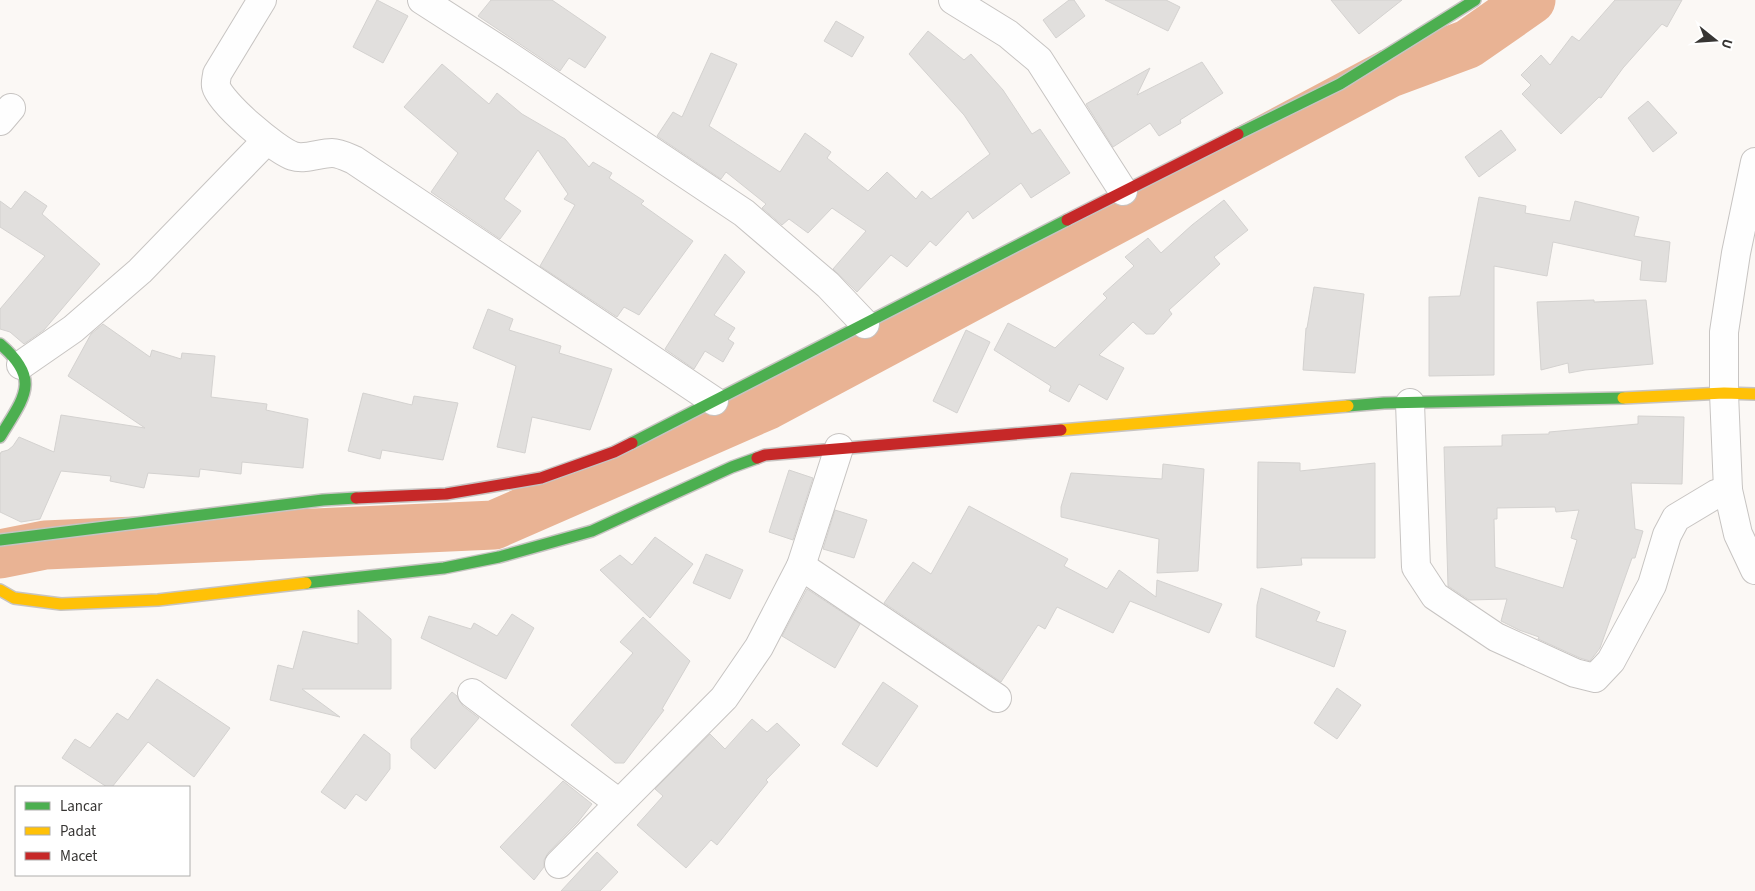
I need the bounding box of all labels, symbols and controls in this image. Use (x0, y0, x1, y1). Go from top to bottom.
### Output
north arrow (1690, 15, 1740, 65)
text: U (1716, 36, 1737, 51)
legend (15, 786, 190, 876)
text: Lancar (60, 796, 103, 817)
text: Padat (60, 821, 96, 842)
text: Macet (60, 846, 97, 867)

